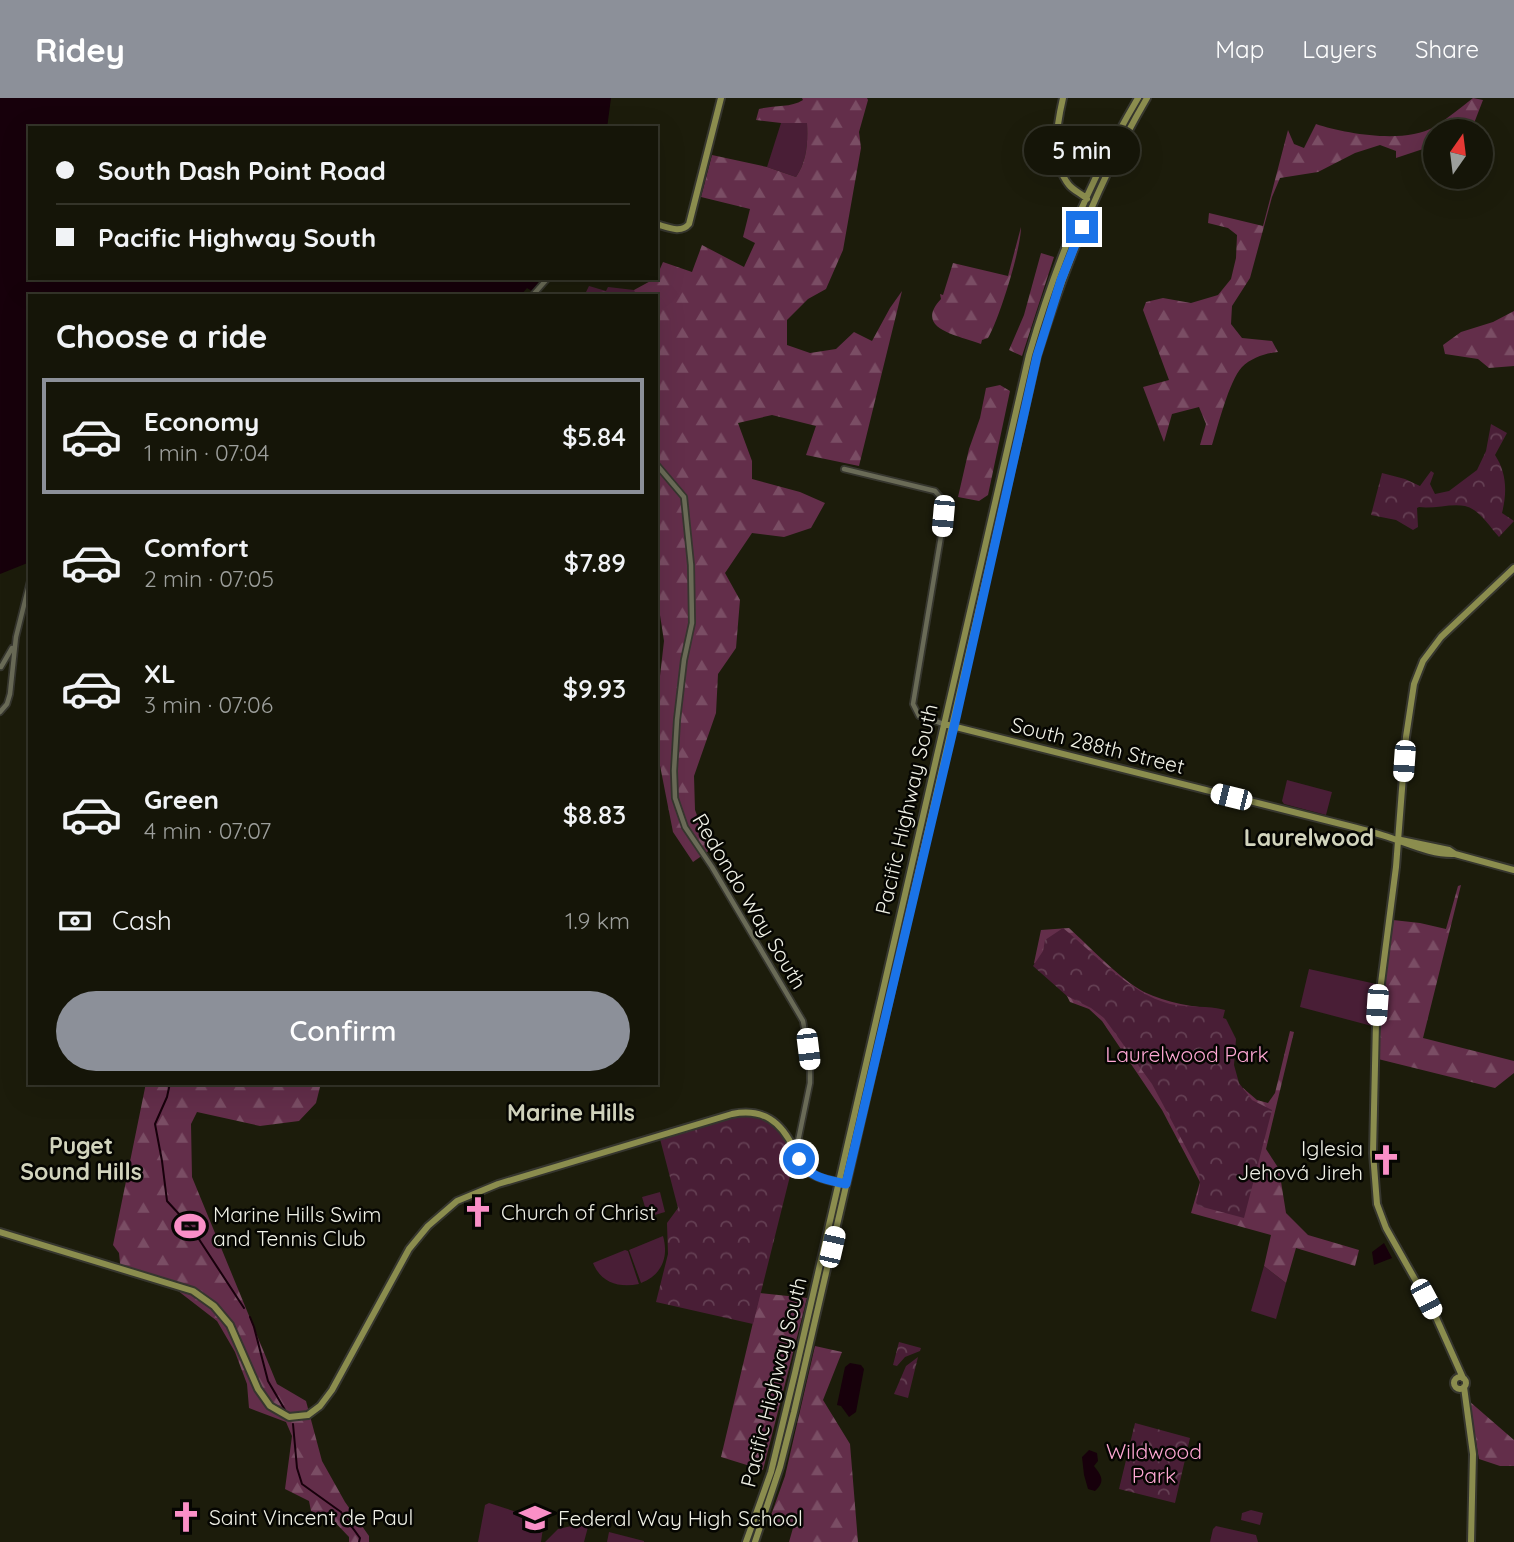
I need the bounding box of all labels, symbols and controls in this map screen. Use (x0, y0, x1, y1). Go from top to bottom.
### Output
text: Ridey (35, 29, 125, 70)
text: Map (1215, 34, 1264, 64)
text: Layers (1302, 34, 1377, 64)
text: Share (1415, 34, 1479, 64)
north arrow (1423, 119, 1493, 189)
map controls (1423, 119, 1493, 189)
callout: 5 min (1024, 125, 1140, 174)
text: 5 min (1052, 136, 1112, 165)
text: South Dash Point Road (98, 154, 386, 187)
route end (1066, 211, 1098, 243)
text: Pacific Highway South (98, 221, 376, 254)
text: Choose a ride (56, 316, 268, 356)
icon: car (60, 405, 123, 468)
text: Economy (144, 405, 259, 438)
text: $5.84 (562, 420, 626, 453)
text: 1 min · 07:04 (144, 438, 269, 467)
car (931, 494, 956, 538)
icon: car (60, 531, 123, 594)
text: Comfort (144, 531, 249, 564)
text: $7.89 (564, 546, 626, 579)
text: 2 min · 07:05 (144, 564, 274, 593)
icon: car (60, 657, 123, 720)
text: XL (144, 657, 176, 690)
text: $9.93 (563, 672, 626, 705)
text: 3 min · 07:06 (144, 690, 273, 719)
street label: Pacific Highway South (869, 701, 943, 917)
street label: South 288th Street (1009, 711, 1187, 779)
car (1393, 739, 1416, 783)
car (1209, 782, 1254, 812)
icon: car (60, 783, 123, 846)
text: Green (144, 783, 219, 816)
text: $8.83 (563, 798, 626, 831)
street label: Redondo Way South (687, 808, 813, 994)
text: 4 min · 07:07 (144, 816, 271, 845)
district label: Laurelwood (1244, 823, 1374, 852)
icon: cash (56, 902, 94, 940)
text: Cash (112, 904, 172, 937)
text: 1.9 km (565, 906, 630, 935)
car (1366, 983, 1389, 1027)
button: Confirm (56, 991, 630, 1071)
car (796, 1027, 821, 1071)
park label: Laurelwood Park (1105, 1041, 1269, 1067)
district label: Marine Hills (507, 1098, 635, 1127)
district label: Puget Sound Hills (20, 1131, 142, 1186)
place label: Iglesia Jehová Jireh (1237, 1135, 1363, 1185)
route start (783, 1143, 815, 1175)
church icon: Iglesia Jehová Jireh (1369, 1143, 1403, 1177)
church icon: Church of Christ (461, 1195, 495, 1229)
place label: Church of Christ (501, 1199, 656, 1225)
place label: Marine Hills Swim and Tennis Club (213, 1201, 382, 1251)
sports icon: Marine Hills Swim and Tennis Club (173, 1209, 207, 1243)
car (818, 1224, 847, 1270)
street label: Pacific Highway South (734, 1274, 812, 1490)
car (1407, 1276, 1446, 1322)
park label: Wildwood Park (1106, 1438, 1202, 1488)
church icon: Saint Vincent de Paul (169, 1500, 203, 1534)
school or university icon: Federal Way High School (518, 1501, 552, 1535)
place label: Saint Vincent de Paul (209, 1504, 413, 1530)
place label: Federal Way High School (558, 1505, 803, 1531)

